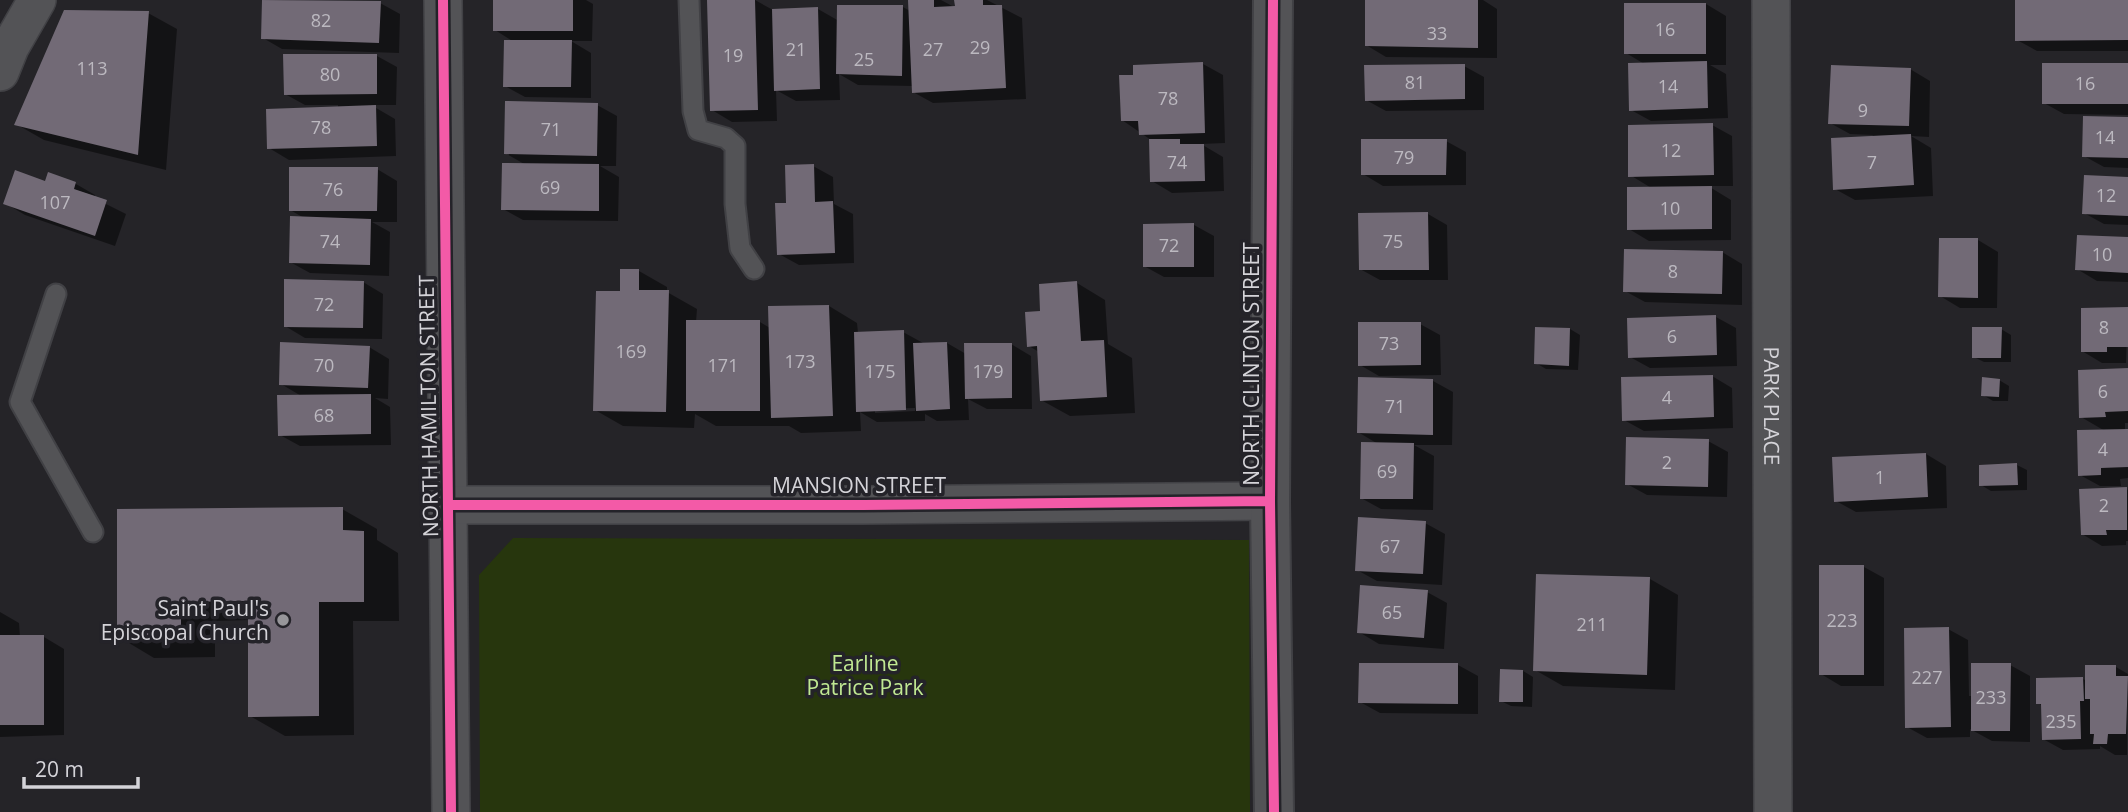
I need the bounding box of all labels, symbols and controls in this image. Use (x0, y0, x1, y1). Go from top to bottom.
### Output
house number: 82 (311, 8, 331, 32)
house number: 16 (1655, 17, 1675, 41)
house number: 33 (1427, 21, 1447, 45)
house number: 29 (970, 35, 990, 59)
house number: 21 (786, 37, 806, 61)
house number: 27 (923, 37, 943, 61)
house number: 19 (723, 43, 743, 67)
house number: 25 (854, 47, 874, 71)
house number: 113 (77, 56, 107, 80)
house number: 80 (320, 62, 340, 86)
house number: 81 (1405, 70, 1425, 94)
house number: 16 (2075, 71, 2095, 95)
house number: 14 (1658, 74, 1678, 98)
house number: 78 (1158, 86, 1178, 110)
house number: 9 (1858, 98, 1868, 122)
house number: 78 (311, 115, 331, 139)
house number: 71 (541, 117, 561, 141)
house number: 14 (2095, 125, 2115, 149)
house number: 12 (1661, 138, 1681, 162)
house number: 79 (1394, 145, 1414, 169)
house number: 74 (1167, 150, 1187, 174)
house number: 7 (1867, 150, 1877, 174)
house number: 69 (540, 175, 560, 199)
house number: 76 (323, 177, 343, 201)
house number: 12 (2096, 183, 2116, 207)
house number: 107 (40, 190, 70, 214)
house number: 10 (1660, 196, 1680, 220)
house number: 74 (320, 229, 340, 253)
house number: 75 (1383, 229, 1403, 253)
house number: 72 (1159, 233, 1179, 257)
street label: NORTH CLINTON STREET (1237, 242, 1265, 486)
house number: 10 (2092, 242, 2112, 266)
house number: 8 (1668, 259, 1678, 283)
street label: NORTH HAMILTON STREET (412, 274, 444, 537)
house number: 72 (314, 292, 334, 316)
house number: 8 (2099, 315, 2109, 339)
house number: 6 (1667, 324, 1677, 348)
house number: 73 (1379, 331, 1399, 355)
house number: 169 (616, 339, 646, 363)
street label: PARK PLACE (1758, 346, 1786, 466)
house number: 173 (785, 349, 815, 373)
house number: 70 (314, 353, 334, 377)
house number: 171 (708, 353, 738, 377)
house number: 175 (865, 359, 895, 383)
house number: 179 (973, 359, 1003, 383)
house number: 6 (2098, 379, 2108, 403)
house number: 4 (1662, 385, 1672, 409)
house number: 71 (1385, 394, 1405, 418)
house number: 68 (314, 403, 334, 427)
house number: 4 (2098, 437, 2108, 461)
house number: 2 (1662, 450, 1672, 474)
house number: 69 (1377, 459, 1397, 483)
house number: 1 (1875, 465, 1885, 489)
street label: MANSION STREET (772, 471, 946, 499)
house number: 2 (2099, 493, 2109, 517)
house number: 67 (1380, 534, 1400, 558)
place label: Saint Paul's Episcopal Church (101, 594, 269, 646)
house number: 65 (1382, 600, 1402, 624)
house number: 223 (1827, 608, 1857, 632)
marker: Saint Paul's Episcopal Church (275, 612, 291, 628)
house number: 211 (1577, 612, 1607, 636)
park label: Earline Patrice Park (807, 649, 923, 701)
house number: 227 (1912, 665, 1942, 689)
house number: 233 (1976, 685, 2006, 709)
house number: 235 (2046, 709, 2076, 733)
scale bar (24, 746, 138, 790)
text: 20 m (35, 755, 84, 783)

